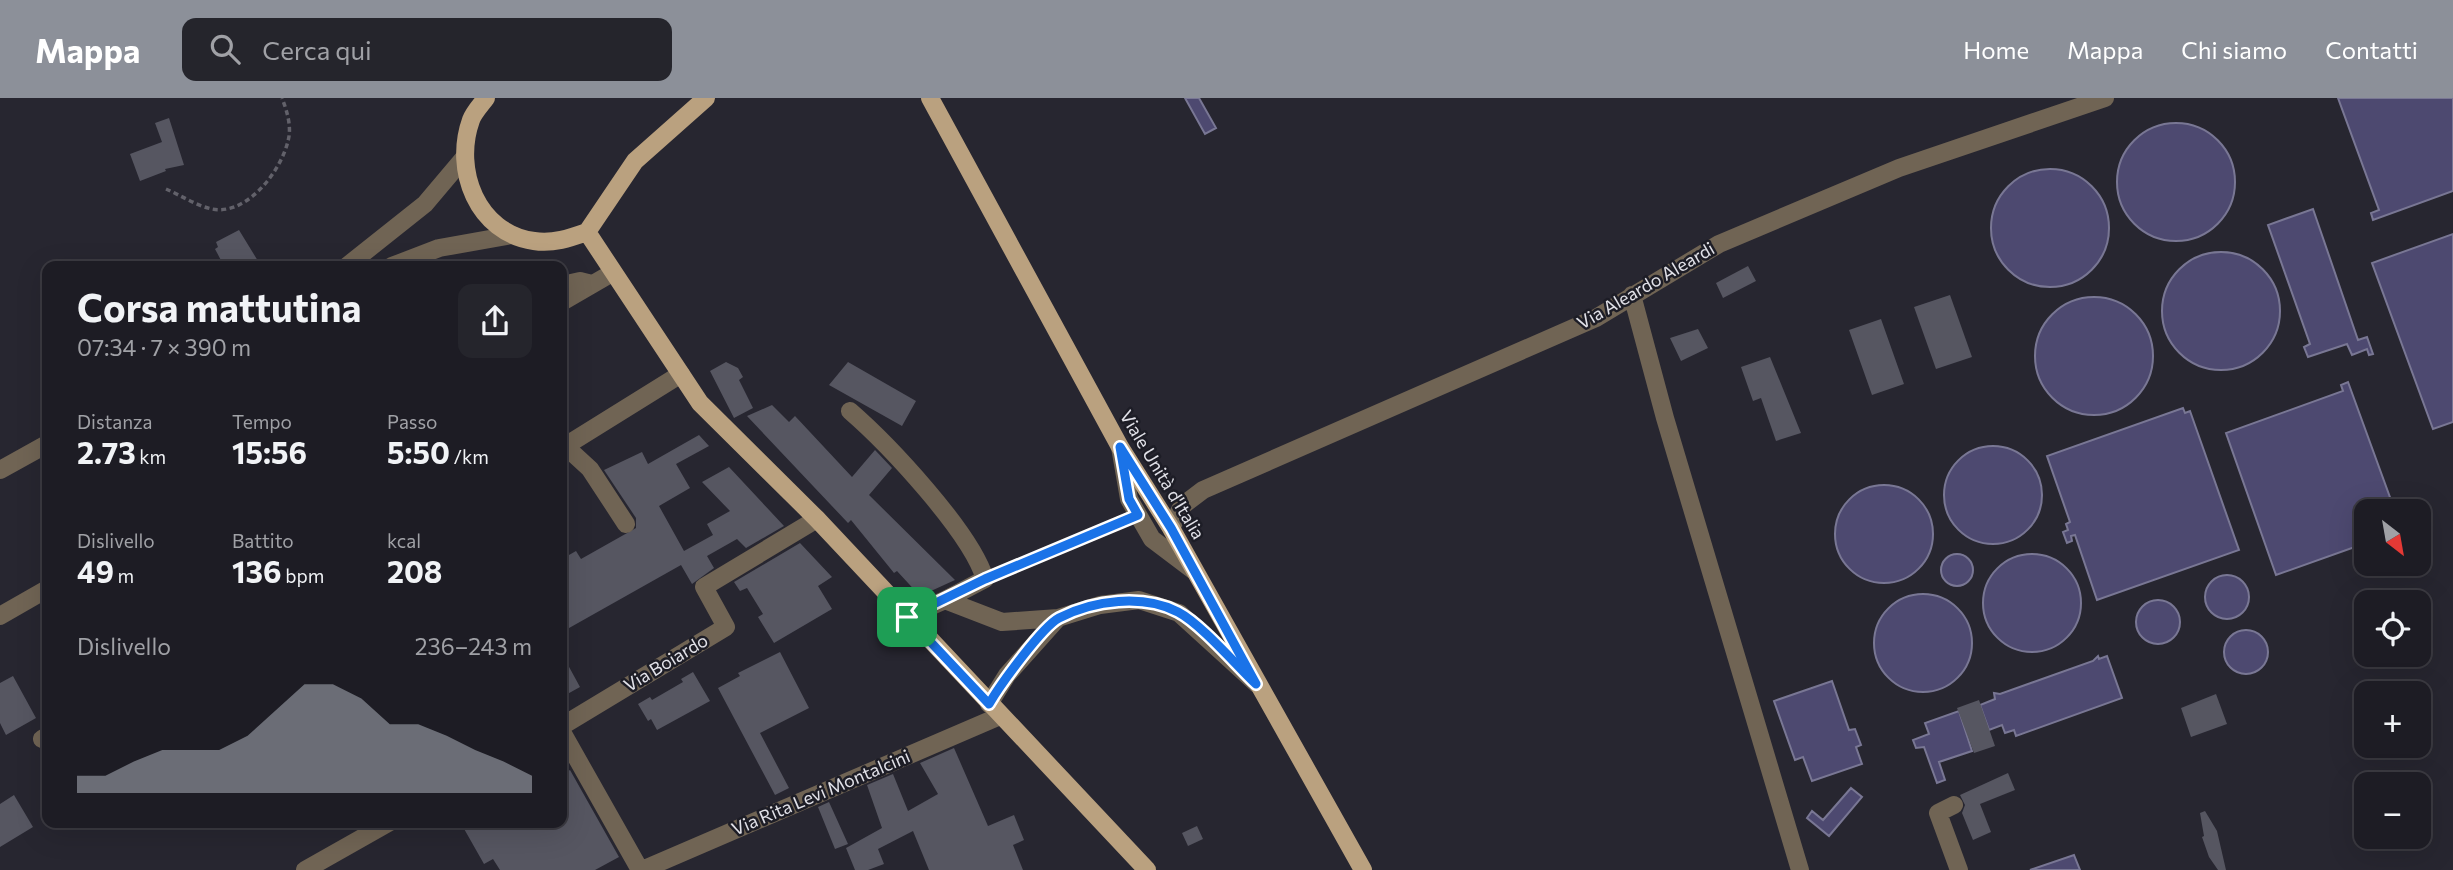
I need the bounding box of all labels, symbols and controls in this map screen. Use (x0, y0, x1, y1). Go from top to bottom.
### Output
search box (182, 18, 672, 81)
text: Mappa (35, 29, 140, 70)
icon: search (206, 30, 244, 68)
text: Cerca qui (262, 34, 372, 65)
text: Home (1963, 35, 2029, 64)
text: Mappa (2067, 35, 2143, 64)
text: Chi siamo (2181, 35, 2287, 64)
text: Contatti (2325, 35, 2418, 64)
street label: Via Aleardo Aleardi (1573, 237, 1718, 333)
text: Corsa mattutina (77, 283, 361, 330)
button: share (458, 284, 532, 358)
text: 07:34 · 7 × 390 m (77, 333, 251, 361)
street label: Viale Unità d'Italia (1116, 406, 1210, 543)
text: Distanza (77, 410, 152, 433)
text: Tempo (232, 410, 292, 433)
text: Passo (387, 410, 437, 433)
text: 2.73 (77, 433, 136, 470)
text: 15:56 (232, 433, 307, 470)
text: 5:50 (387, 433, 450, 470)
text: km (136, 445, 166, 468)
text: /km (450, 445, 489, 468)
north arrow (2354, 499, 2431, 576)
map controls (2354, 499, 2431, 849)
text: Dislivello (77, 529, 155, 552)
text: Battito (232, 529, 294, 552)
text: kcal (387, 529, 421, 552)
text: 49 (77, 552, 114, 589)
text: 136 (232, 552, 282, 589)
text: 208 (387, 552, 442, 589)
text: m (114, 564, 134, 587)
text: bpm (282, 564, 324, 587)
pin (877, 587, 937, 647)
button: locate (2354, 590, 2431, 667)
icon: arrive (888, 598, 926, 636)
street label: Via Boiardo (619, 628, 712, 696)
text: Dislivello (77, 632, 171, 660)
text: 236–243 m (415, 632, 532, 660)
button: + (2354, 681, 2431, 758)
street label: Via Rita Levi Montalcini (728, 744, 913, 840)
button: − (2354, 772, 2431, 849)

